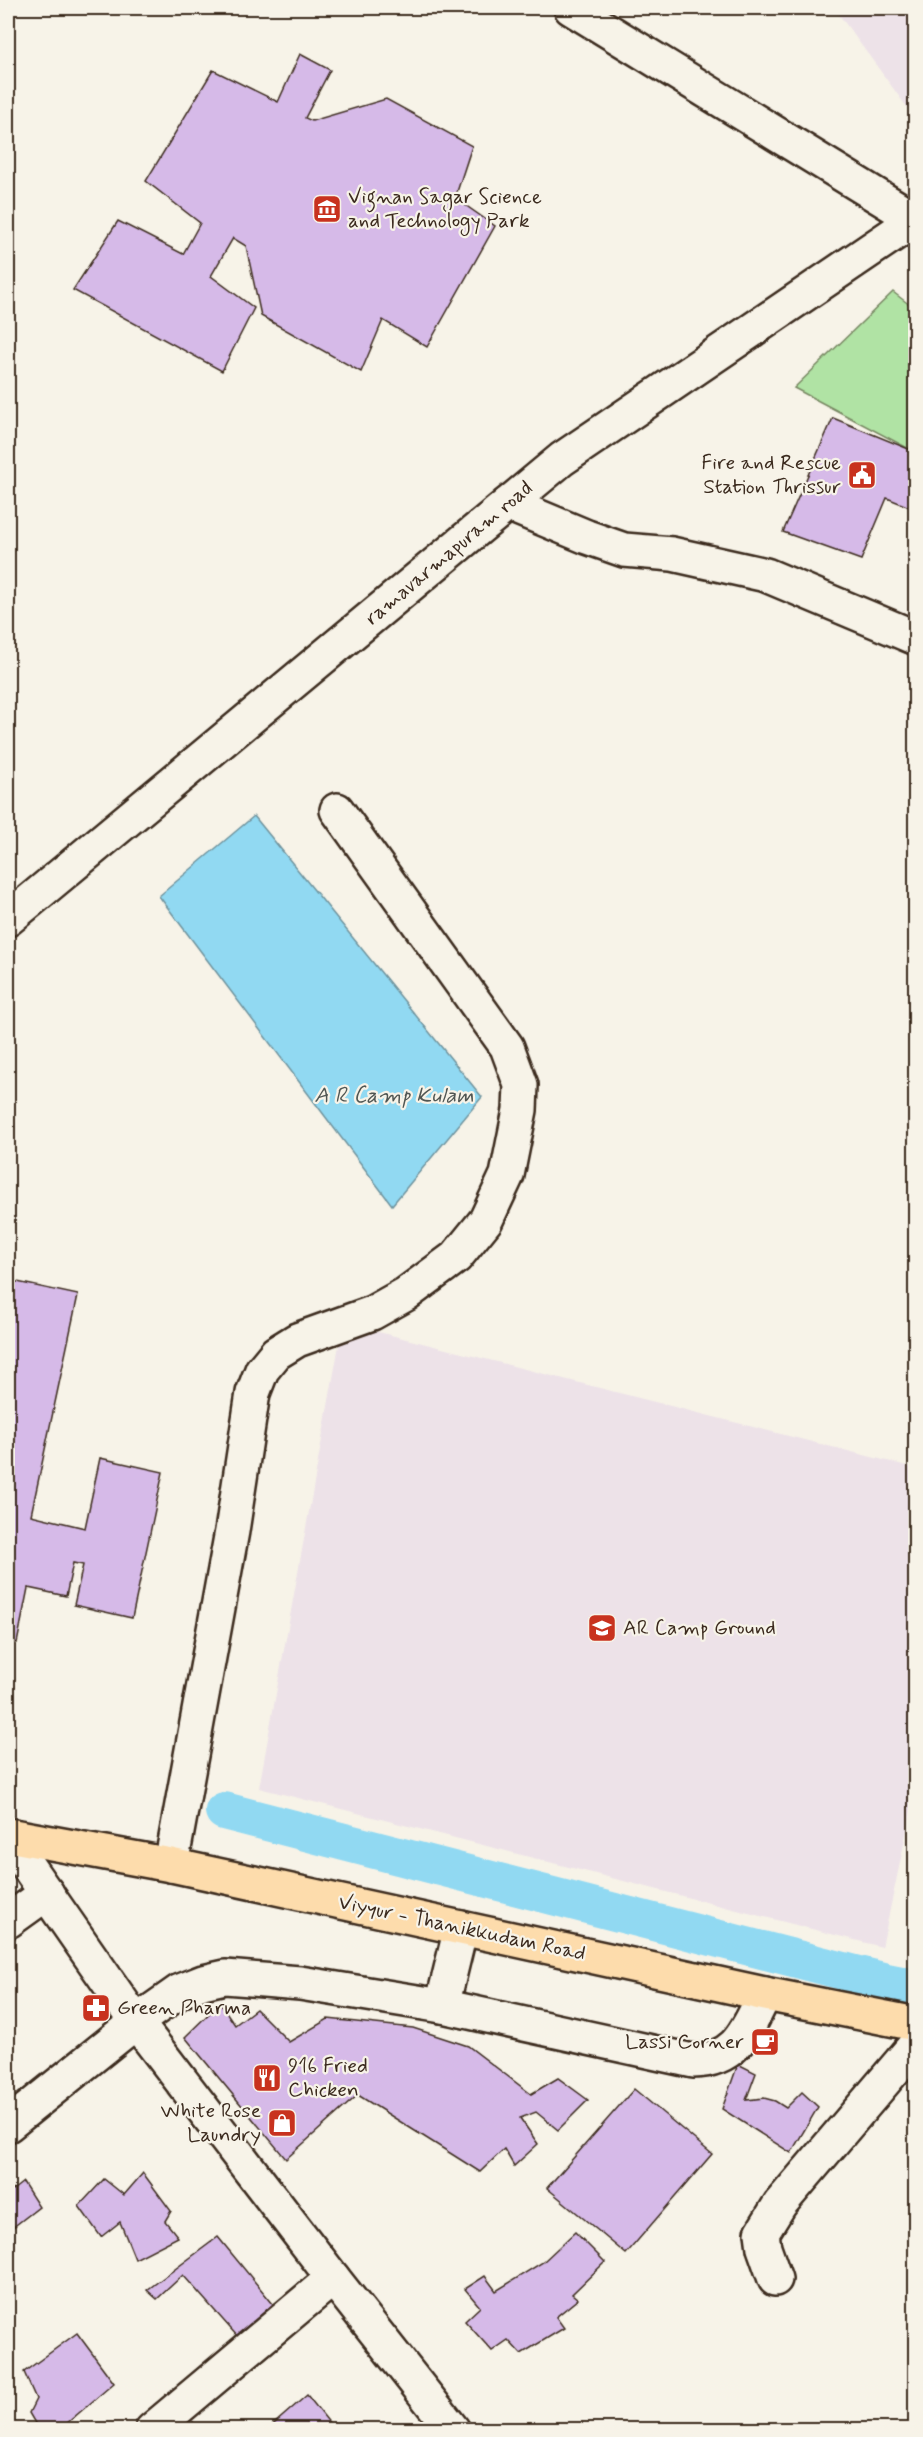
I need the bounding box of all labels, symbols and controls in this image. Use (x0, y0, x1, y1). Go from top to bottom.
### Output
place label: Vignan Sagar Science and Technology Park (348, 183, 542, 236)
museum icon: Vignan Sagar Science and Technology Park (311, 193, 343, 225)
place label: Fire and Rescue Station Thrissur (701, 449, 841, 501)
public building icon: Fire and Rescue Station Thrissur (846, 459, 878, 491)
street label: ramavarmapuram road (359, 474, 539, 632)
water label: A R Camp Kulam (314, 1082, 474, 1110)
school or university icon: AR Camp Ground (586, 1612, 618, 1644)
place label: AR Camp Ground (623, 1614, 776, 1642)
street label: Viyyur - Thanikkudam Road (336, 1888, 588, 1968)
pharmacy icon: Green Pharma (80, 1992, 112, 2024)
place label: Green Pharma (117, 1994, 251, 2022)
cafe icon: Lassi Corner (749, 2026, 781, 2058)
place label: Lassi Corner (625, 2028, 744, 2056)
place label: 916 Fried Chicken (288, 2052, 368, 2104)
restaurant icon: 916 Fried Chicken (251, 2062, 283, 2094)
place label: White Rose Laundry (160, 2097, 261, 2149)
shop icon: White Rose Laundry (266, 2107, 298, 2139)

